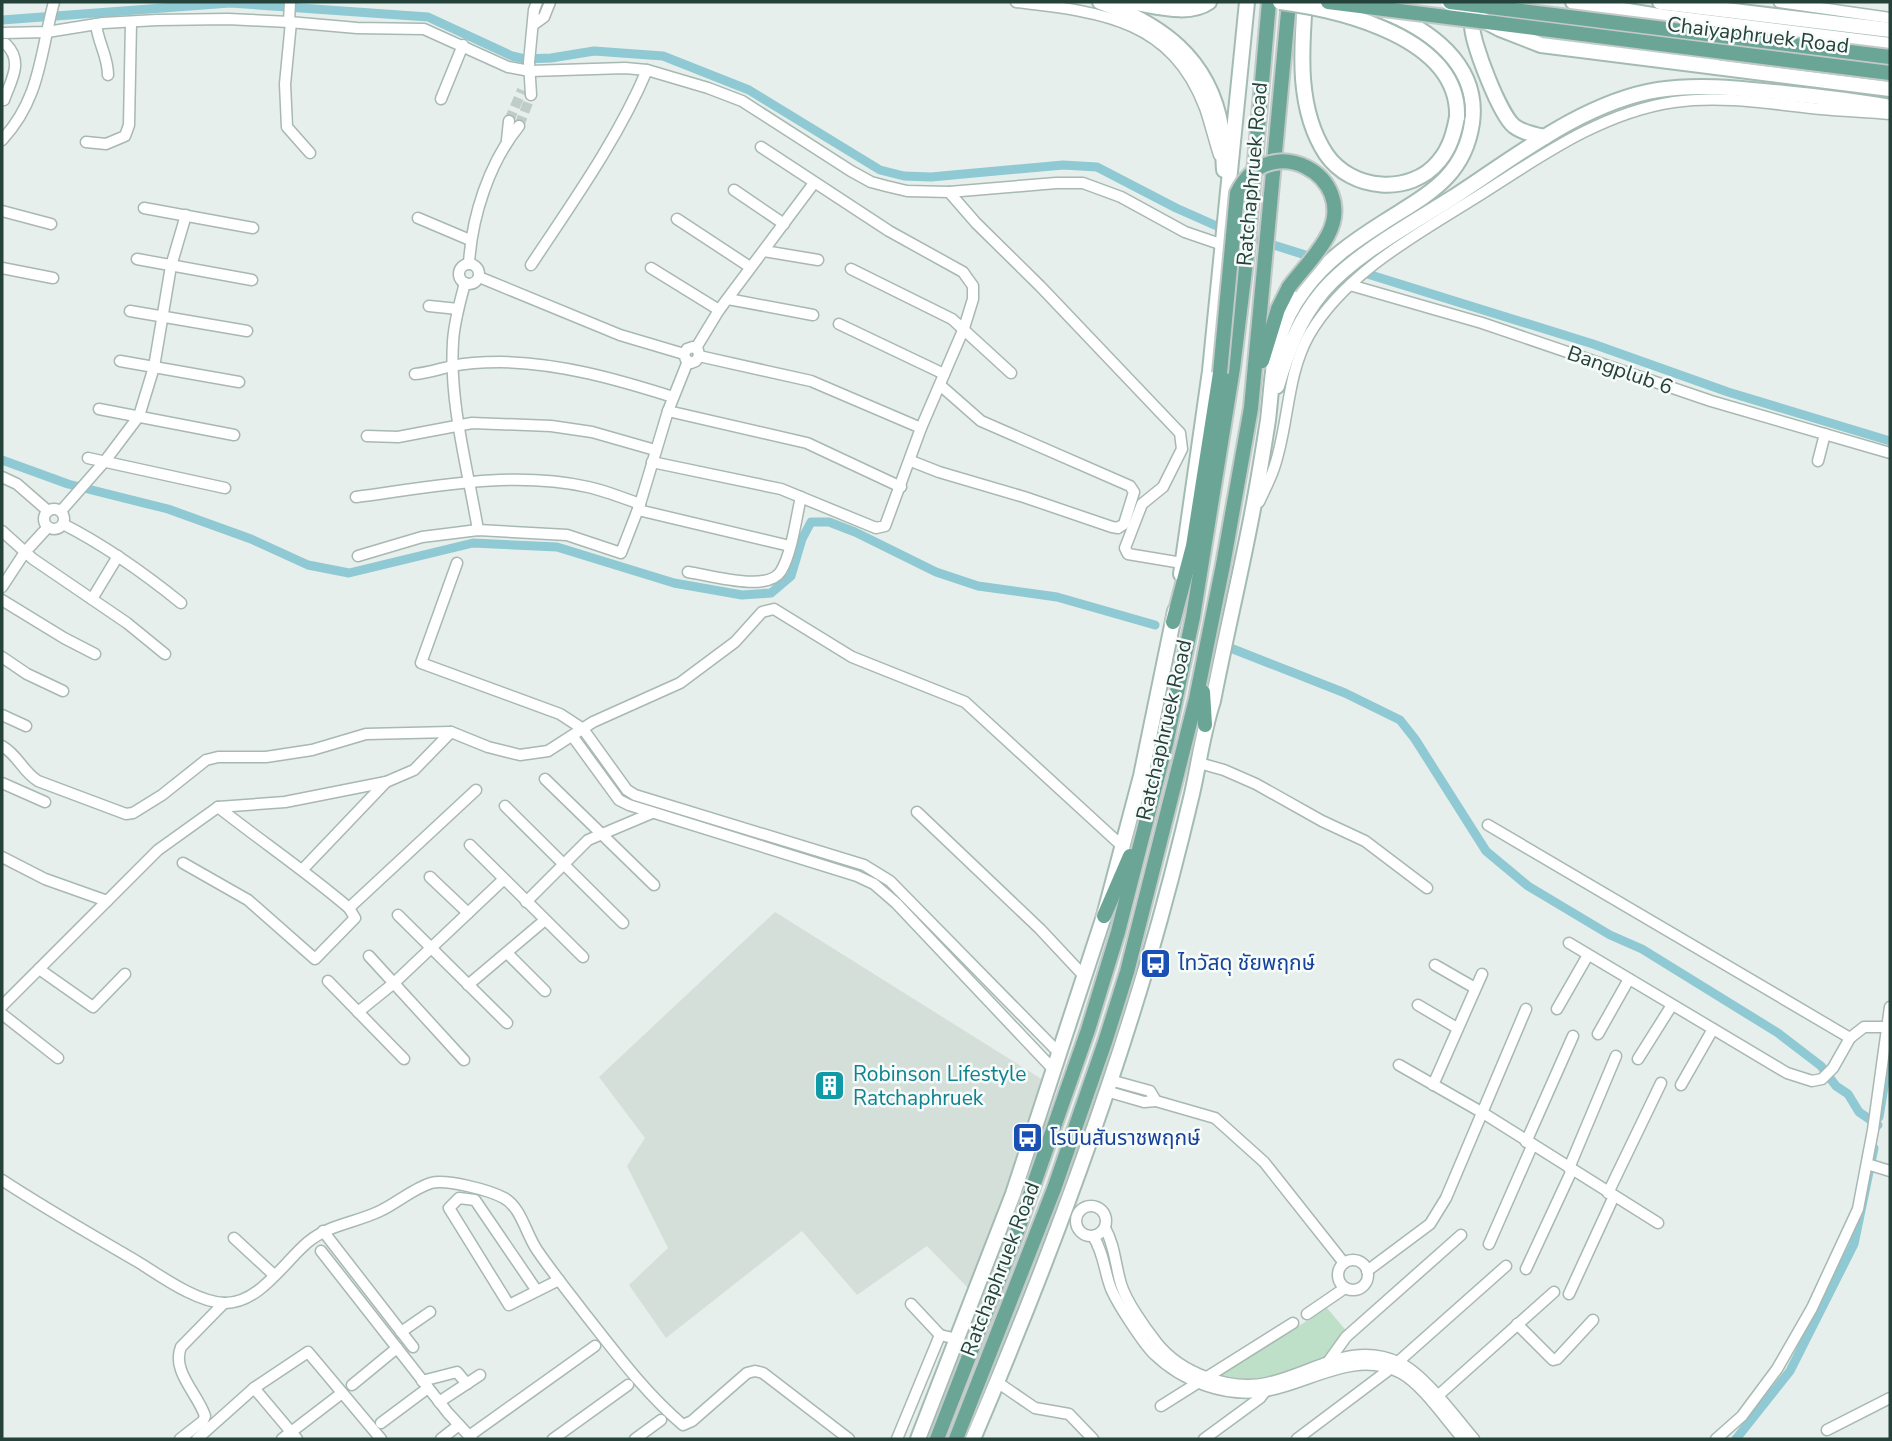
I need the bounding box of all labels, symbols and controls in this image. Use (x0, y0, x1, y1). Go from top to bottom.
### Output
street label: Chaiyaphruek Road (1665, 10, 1851, 60)
street label: Ratchaphruek Road (1230, 81, 1274, 267)
street label: Bangplub 6 (1563, 339, 1677, 401)
street label: Ratchaphruek Road (1130, 637, 1198, 823)
bus stop icon: ไทวัสดุ ชัยพฤกษ์ (1138, 946, 1172, 980)
place label: ไทวัสดุ ชัยพฤกษ์ (1177, 949, 1315, 977)
place label: Robinson Lifestyle Ratchaphruek (853, 1060, 1026, 1112)
building icon: Robinson Lifestyle Ratchaphruek (813, 1069, 847, 1103)
bus stop icon: โรบินสันราชพฤกษ์ (1010, 1121, 1044, 1155)
place label: โรบินสันราชพฤกษ์ (1050, 1124, 1201, 1152)
street label: Ratchaphruek Road (954, 1178, 1046, 1360)

